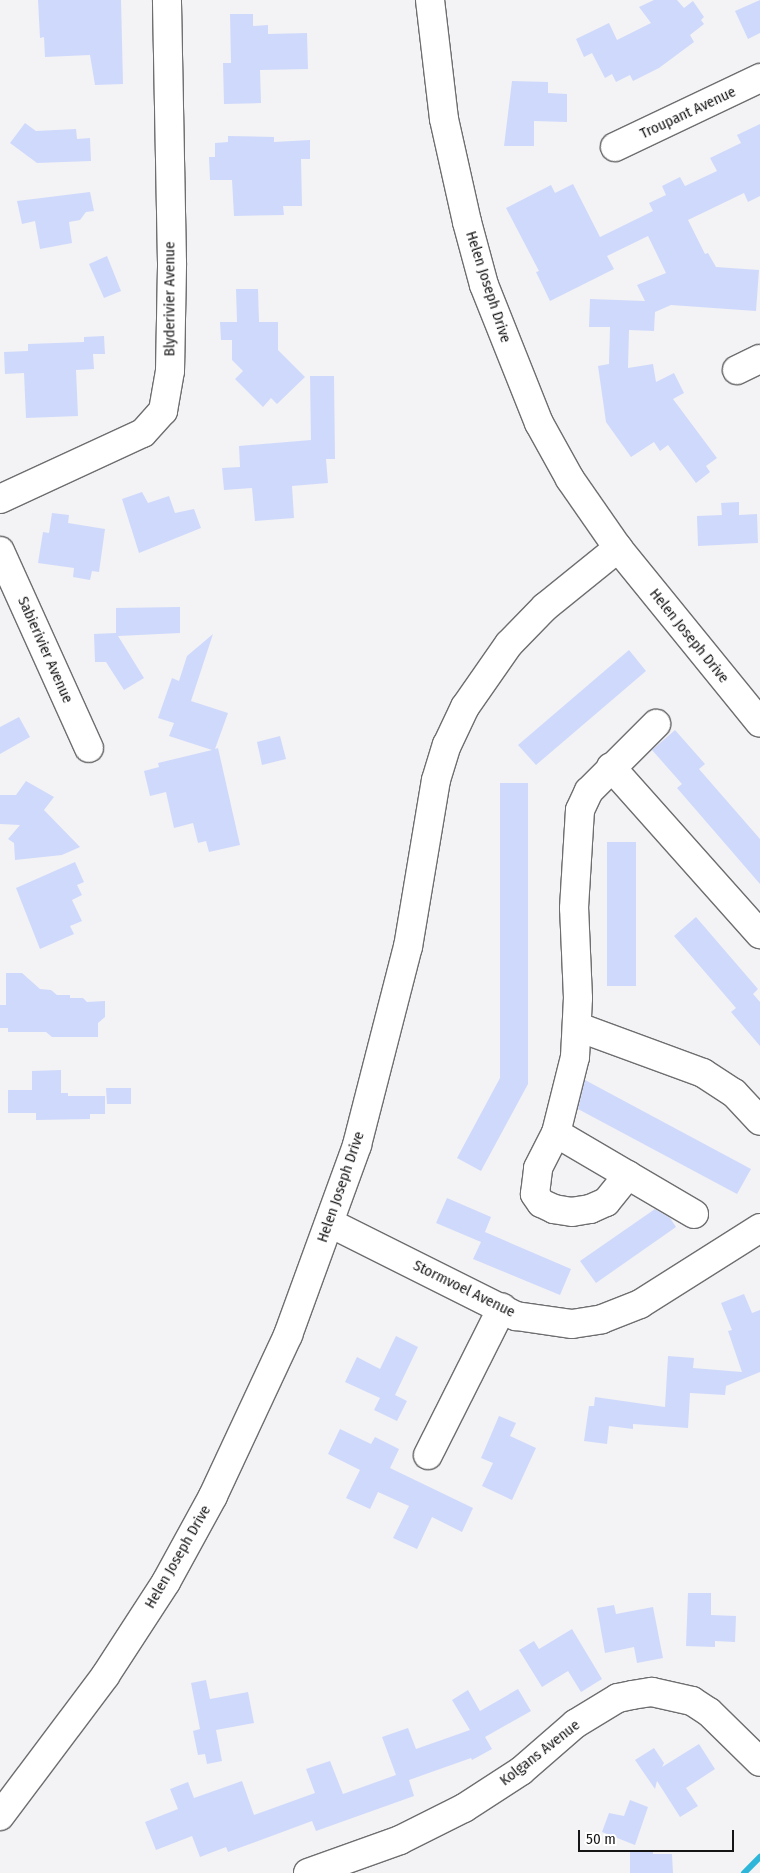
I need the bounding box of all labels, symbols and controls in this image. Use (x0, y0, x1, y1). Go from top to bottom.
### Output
street label: Troupant Avenue (637, 83, 739, 143)
street label: Helen Joseph Drive (461, 229, 515, 345)
street label: Blyderivier Avenue (161, 242, 179, 356)
street label: Helen Joseph Drive (645, 585, 733, 687)
street label: Sabierivier Avenue (13, 594, 77, 706)
street label: Helen Joseph Drive (314, 1129, 368, 1245)
street label: Stormvoel Avenue (410, 1257, 518, 1321)
street label: Helen Joseph Drive (141, 1502, 215, 1612)
street label: Kolgans Avenue (496, 1716, 584, 1790)
scale bar (580, 1820, 736, 1852)
text: 50 m (586, 1830, 616, 1848)

